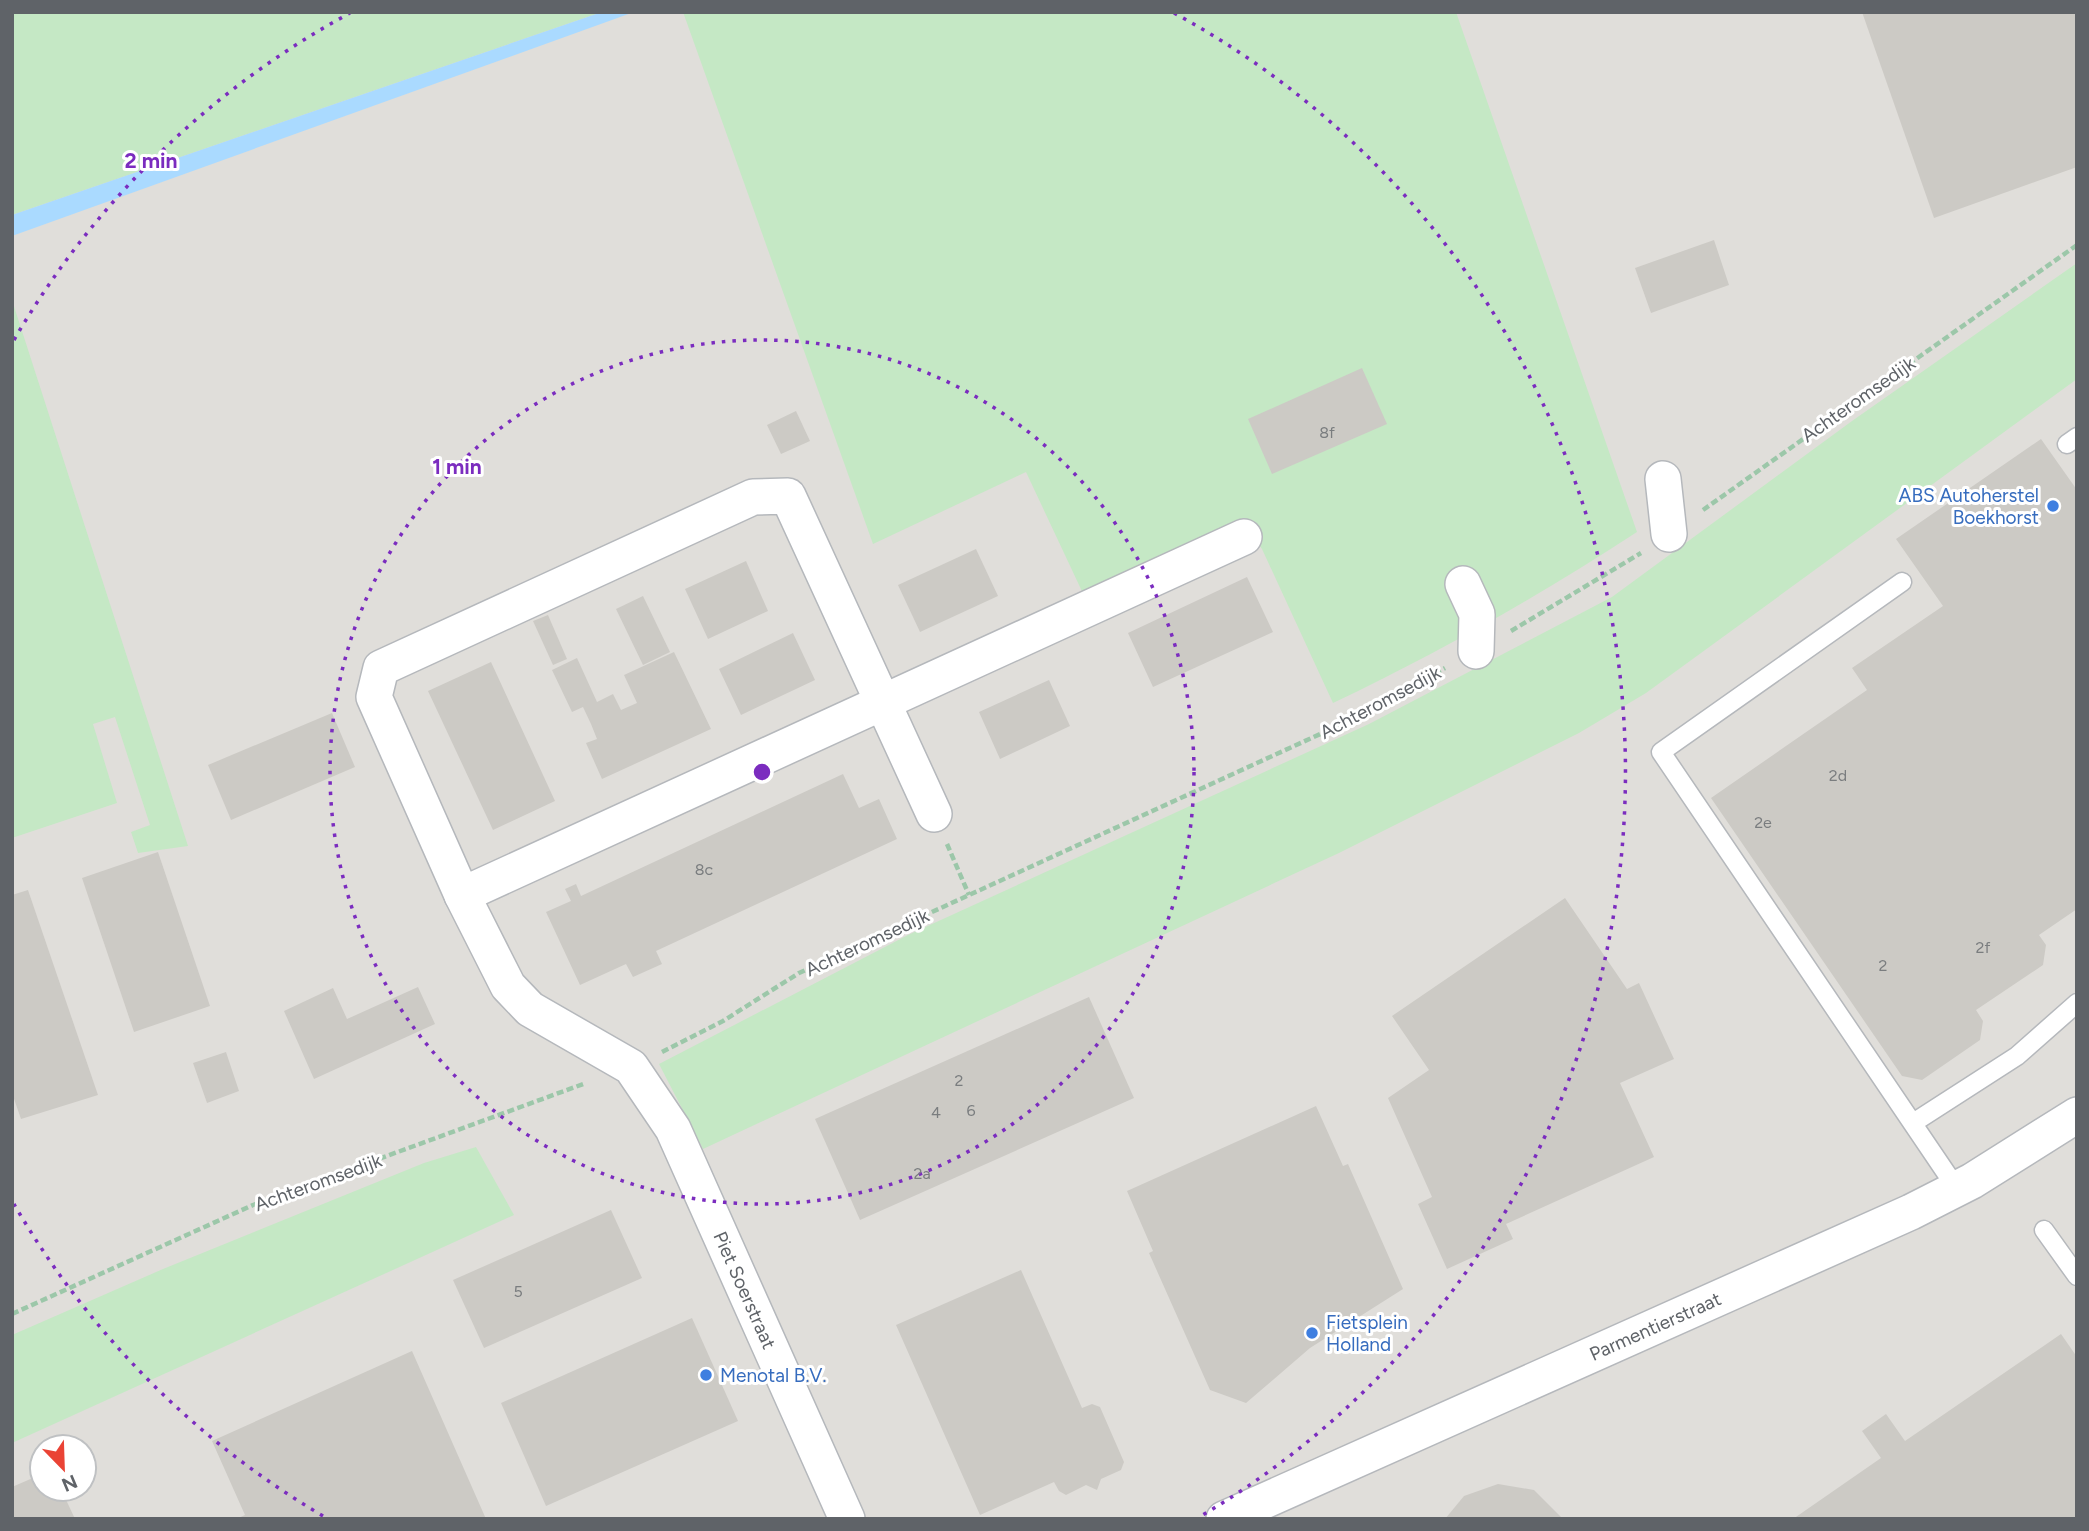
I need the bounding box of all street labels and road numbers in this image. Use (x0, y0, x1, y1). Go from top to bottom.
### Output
street label: Achteromsedijk (1797, 351, 1920, 447)
street label: Achteromsedijk (1316, 661, 1445, 744)
street label: Achteromsedijk (802, 903, 933, 981)
street label: Achteromsedijk (251, 1149, 386, 1216)
street label: Piet Soerstraat (708, 1228, 781, 1353)
street label: Parmentierstraat (1586, 1287, 1725, 1366)

